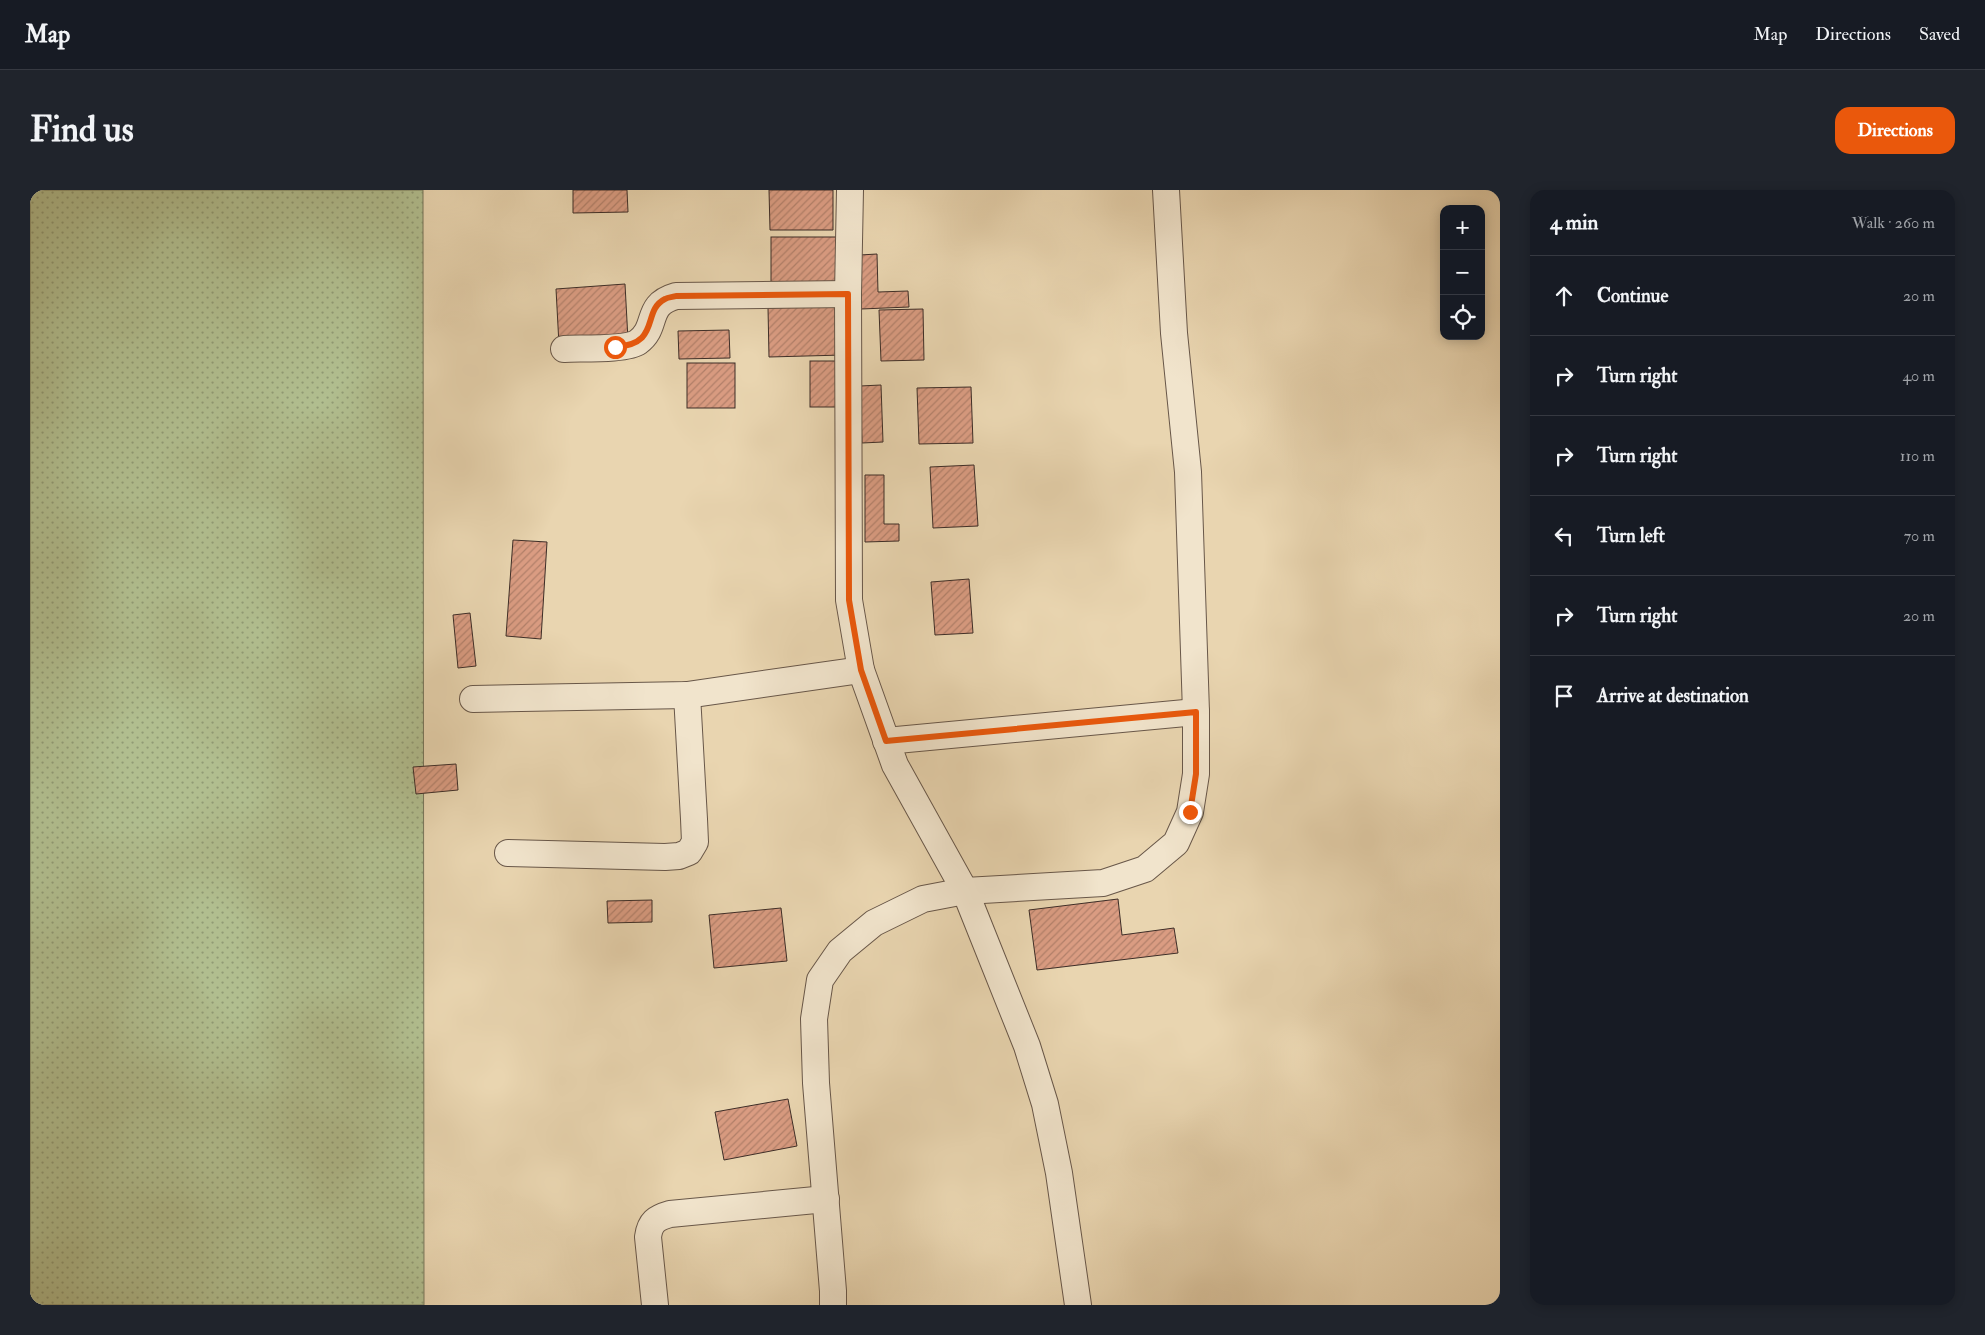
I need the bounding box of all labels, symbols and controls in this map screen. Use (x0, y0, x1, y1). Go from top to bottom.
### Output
text: Map (25, 19, 70, 50)
text: Map (1754, 23, 1787, 46)
text: Directions (1815, 23, 1891, 46)
text: Saved (1919, 23, 1960, 46)
button: Directions (1835, 107, 1955, 154)
text: Find us (30, 108, 134, 152)
map controls (1440, 205, 1485, 340)
button: + (1440, 205, 1485, 250)
text: 4 min (1550, 209, 1598, 236)
text: Walk · 260 m (1852, 213, 1935, 233)
button: − (1440, 250, 1485, 295)
icon: ahead (1550, 282, 1578, 310)
text: Continue (1597, 284, 1668, 308)
text: 20 m (1903, 286, 1935, 306)
button: locate (1440, 295, 1485, 340)
route start (604, 336, 627, 359)
icon: right (1550, 362, 1578, 390)
text: Turn right (1597, 364, 1677, 388)
text: 40 m (1902, 366, 1935, 386)
icon: right (1550, 442, 1578, 470)
text: Turn right (1597, 444, 1677, 468)
text: 110 m (1900, 446, 1935, 466)
icon: left (1550, 522, 1578, 550)
text: Turn left (1597, 524, 1665, 548)
text: 70 m (1904, 526, 1935, 546)
icon: right (1550, 602, 1578, 630)
text: Turn right (1597, 604, 1677, 628)
text: 20 m (1903, 606, 1935, 626)
icon: arrive (1550, 682, 1578, 710)
text: Arrive at destination (1597, 684, 1749, 708)
route end (1179, 801, 1202, 824)

